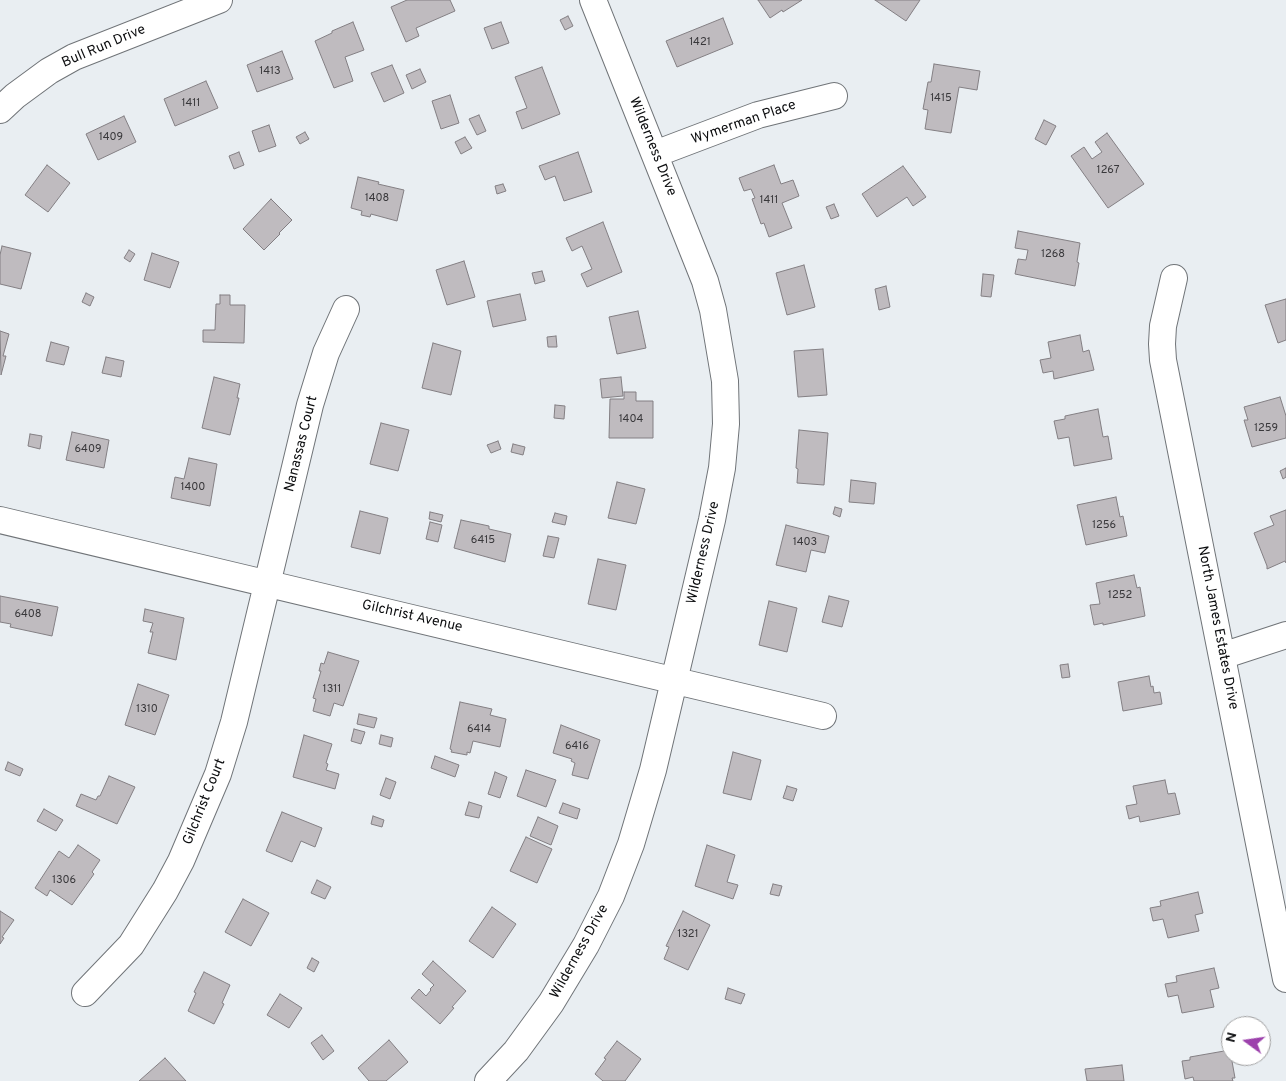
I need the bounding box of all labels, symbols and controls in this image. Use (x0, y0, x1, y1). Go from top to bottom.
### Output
street label: Bull Run Drive (60, 22, 148, 72)
house number: 1421 (689, 36, 711, 50)
house number: 1413 (259, 65, 281, 79)
house number: 1415 (930, 92, 952, 106)
street label: Wilderness Drive (625, 95, 679, 199)
house number: 1411 (182, 97, 200, 111)
street label: Wymerman Place (689, 97, 799, 149)
house number: 1409 (99, 131, 123, 145)
house number: 1267 (1097, 164, 1119, 178)
house number: 1408 (365, 192, 389, 206)
house number: 1411 (760, 194, 778, 208)
house number: 1268 (1041, 248, 1065, 262)
street label: Nanassas Court (282, 394, 322, 494)
house number: 1404 (619, 413, 643, 427)
house number: 1259 (1254, 422, 1278, 436)
house number: 6409 (74, 443, 102, 457)
house number: 1400 (181, 481, 205, 495)
street label: Wilderness Drive (684, 500, 724, 606)
house number: 1256 (1092, 519, 1116, 533)
house number: 6415 (471, 534, 495, 548)
house number: 1403 (793, 536, 817, 550)
street label: North James Estates Drive (1193, 545, 1241, 711)
house number: 1252 (1108, 589, 1132, 603)
street label: Gilchrist Avenue (360, 597, 464, 637)
house number: 6408 (14, 608, 42, 622)
house number: 1311 (323, 683, 341, 697)
house number: 1310 (136, 703, 158, 717)
house number: 6414 (467, 723, 491, 737)
house number: 6416 (565, 740, 589, 754)
street label: Gilchrist Court (180, 756, 230, 848)
house number: 1306 (52, 874, 76, 888)
street label: Wilderness Drive (547, 902, 613, 1002)
house number: 1321 (677, 928, 699, 942)
north arrow (1221, 1016, 1271, 1066)
text: N (1222, 1031, 1241, 1044)

